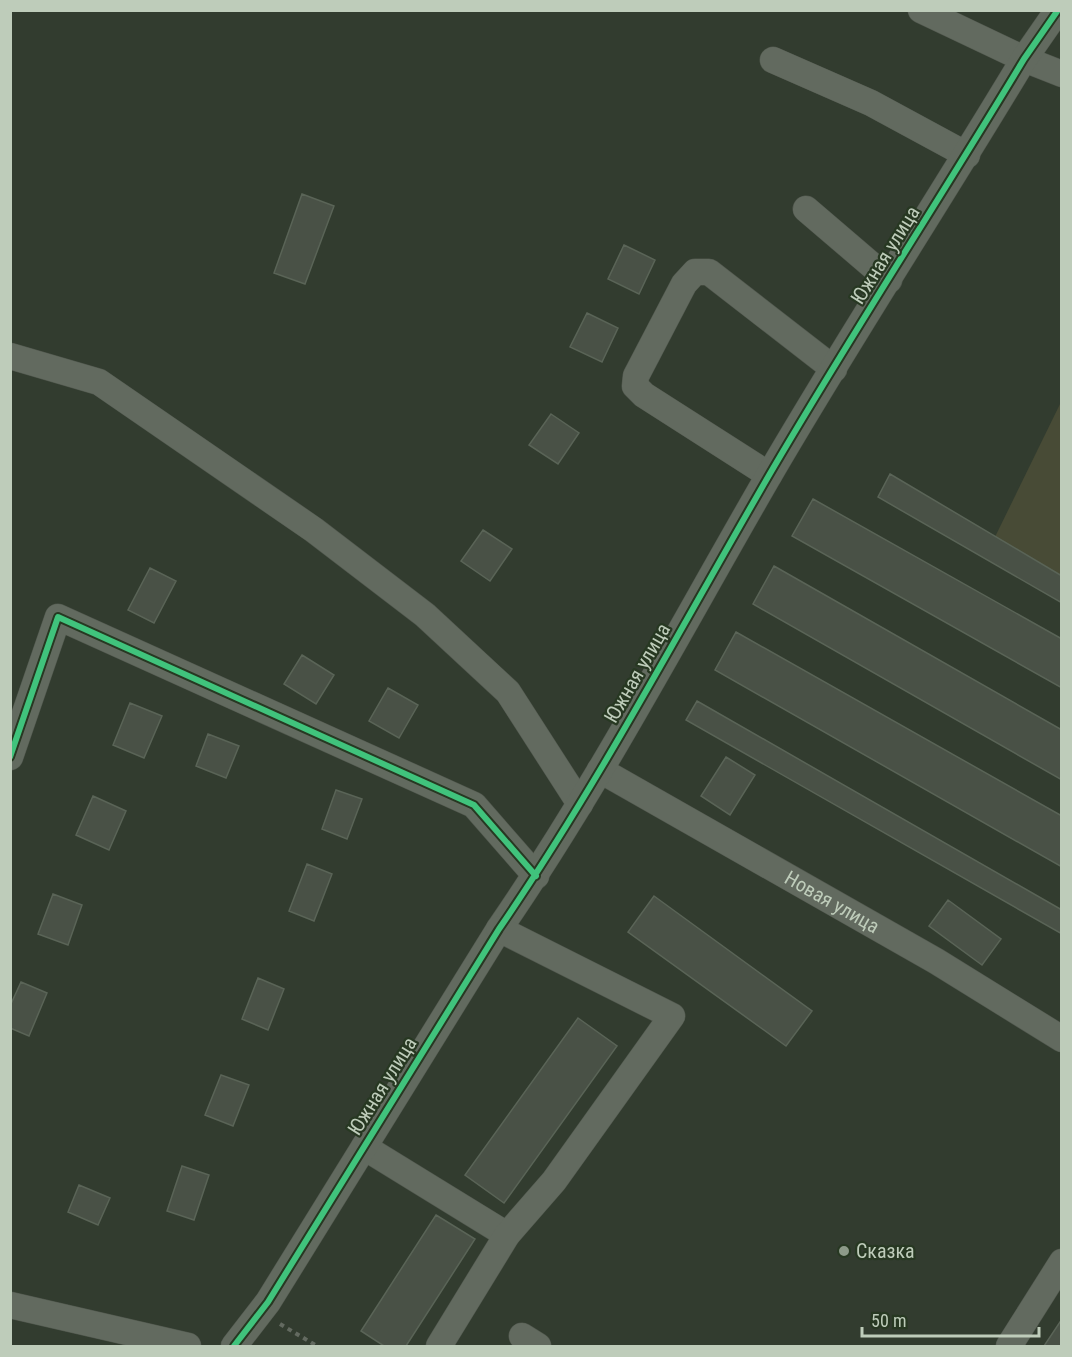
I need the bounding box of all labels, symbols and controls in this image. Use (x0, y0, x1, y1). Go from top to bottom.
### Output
street label: Южная улица (845, 202, 925, 308)
street label: Южная улица (599, 619, 675, 727)
street label: Новая улица (781, 866, 884, 938)
street label: Южная улица (342, 1033, 422, 1139)
place label: Сказка (856, 1239, 915, 1263)
marker: Сказка (837, 1244, 851, 1258)
scale bar (862, 1300, 1039, 1338)
text: 50 m (871, 1310, 906, 1331)

